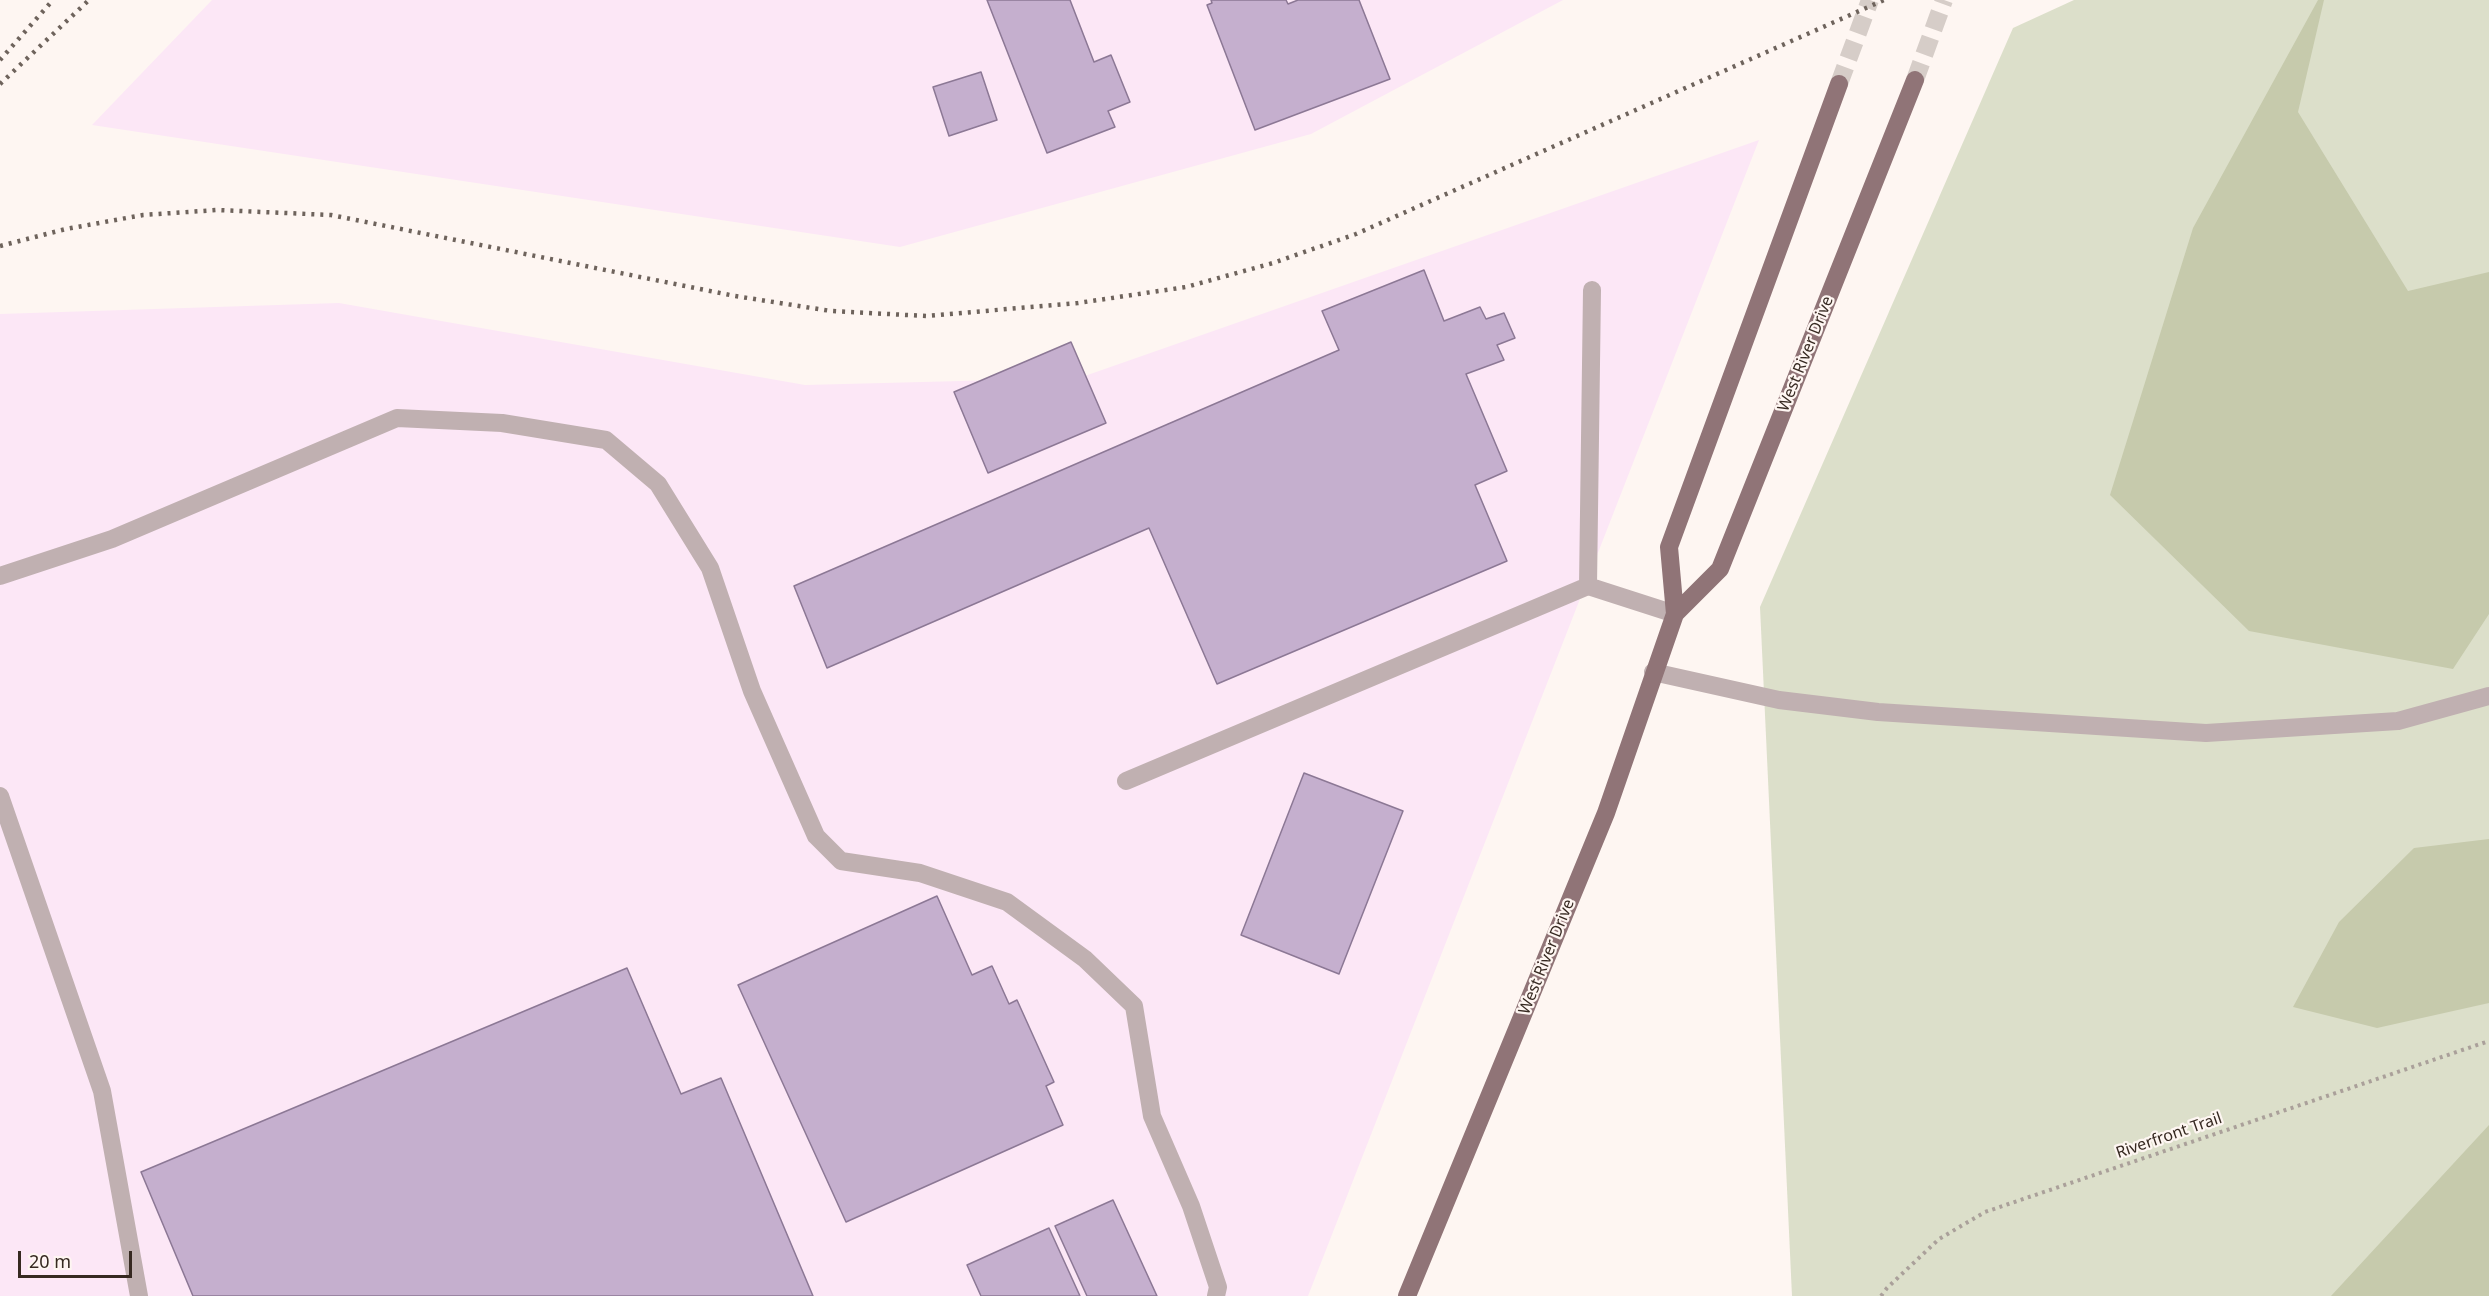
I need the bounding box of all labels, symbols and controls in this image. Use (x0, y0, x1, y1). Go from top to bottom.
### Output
street label: West River Drive (1774, 293, 1838, 415)
street label: West River Drive (1515, 896, 1579, 1018)
street label: Riverfront Trail (2114, 1109, 2224, 1163)
scale bar (21, 1239, 135, 1277)
text: 20 m (29, 1249, 71, 1273)

